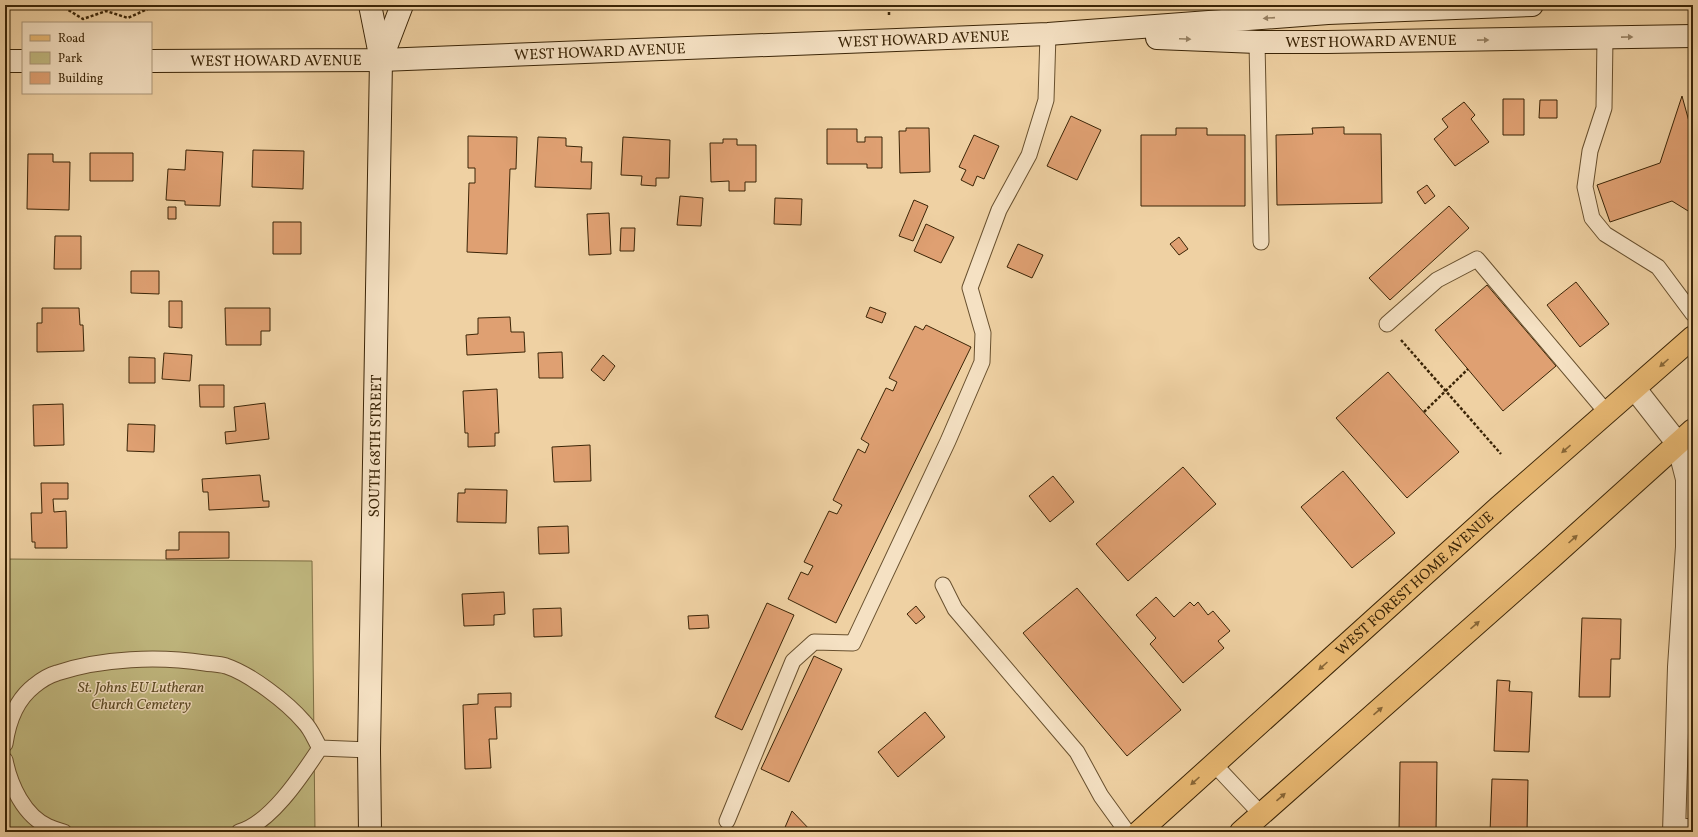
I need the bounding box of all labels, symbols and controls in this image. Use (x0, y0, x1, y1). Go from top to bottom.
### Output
one-way arrow (1263, 14, 1275, 21)
legend (22, 22, 152, 94)
street label: WEST HOWARD AVENUE (838, 27, 1010, 54)
text: Road (58, 31, 85, 47)
street label: WEST HOWARD AVENUE (1285, 31, 1457, 54)
one-way arrow (1621, 34, 1634, 40)
one-way arrow (1179, 36, 1192, 42)
one-way arrow (1477, 36, 1489, 43)
street label: WEST HOWARD AVENUE (514, 39, 686, 67)
text: Park (58, 51, 83, 67)
street label: WEST HOWARD AVENUE (190, 51, 362, 73)
text: Building (58, 71, 103, 87)
one-way arrow (1659, 359, 1669, 368)
street label: SOUTH 68TH STREET (365, 374, 388, 518)
one-way arrow (1561, 444, 1571, 454)
street label: WEST FOREST HOME AVENUE (1332, 507, 1499, 662)
one-way arrow (1567, 534, 1578, 543)
one-way arrow (1470, 620, 1481, 629)
one-way arrow (1318, 661, 1328, 671)
park label: St. Johns EU Lutheran Church Cemetery (78, 678, 205, 716)
one-way arrow (1373, 706, 1383, 716)
one-way arrow (1190, 777, 1200, 786)
one-way arrow (1276, 793, 1285, 802)

